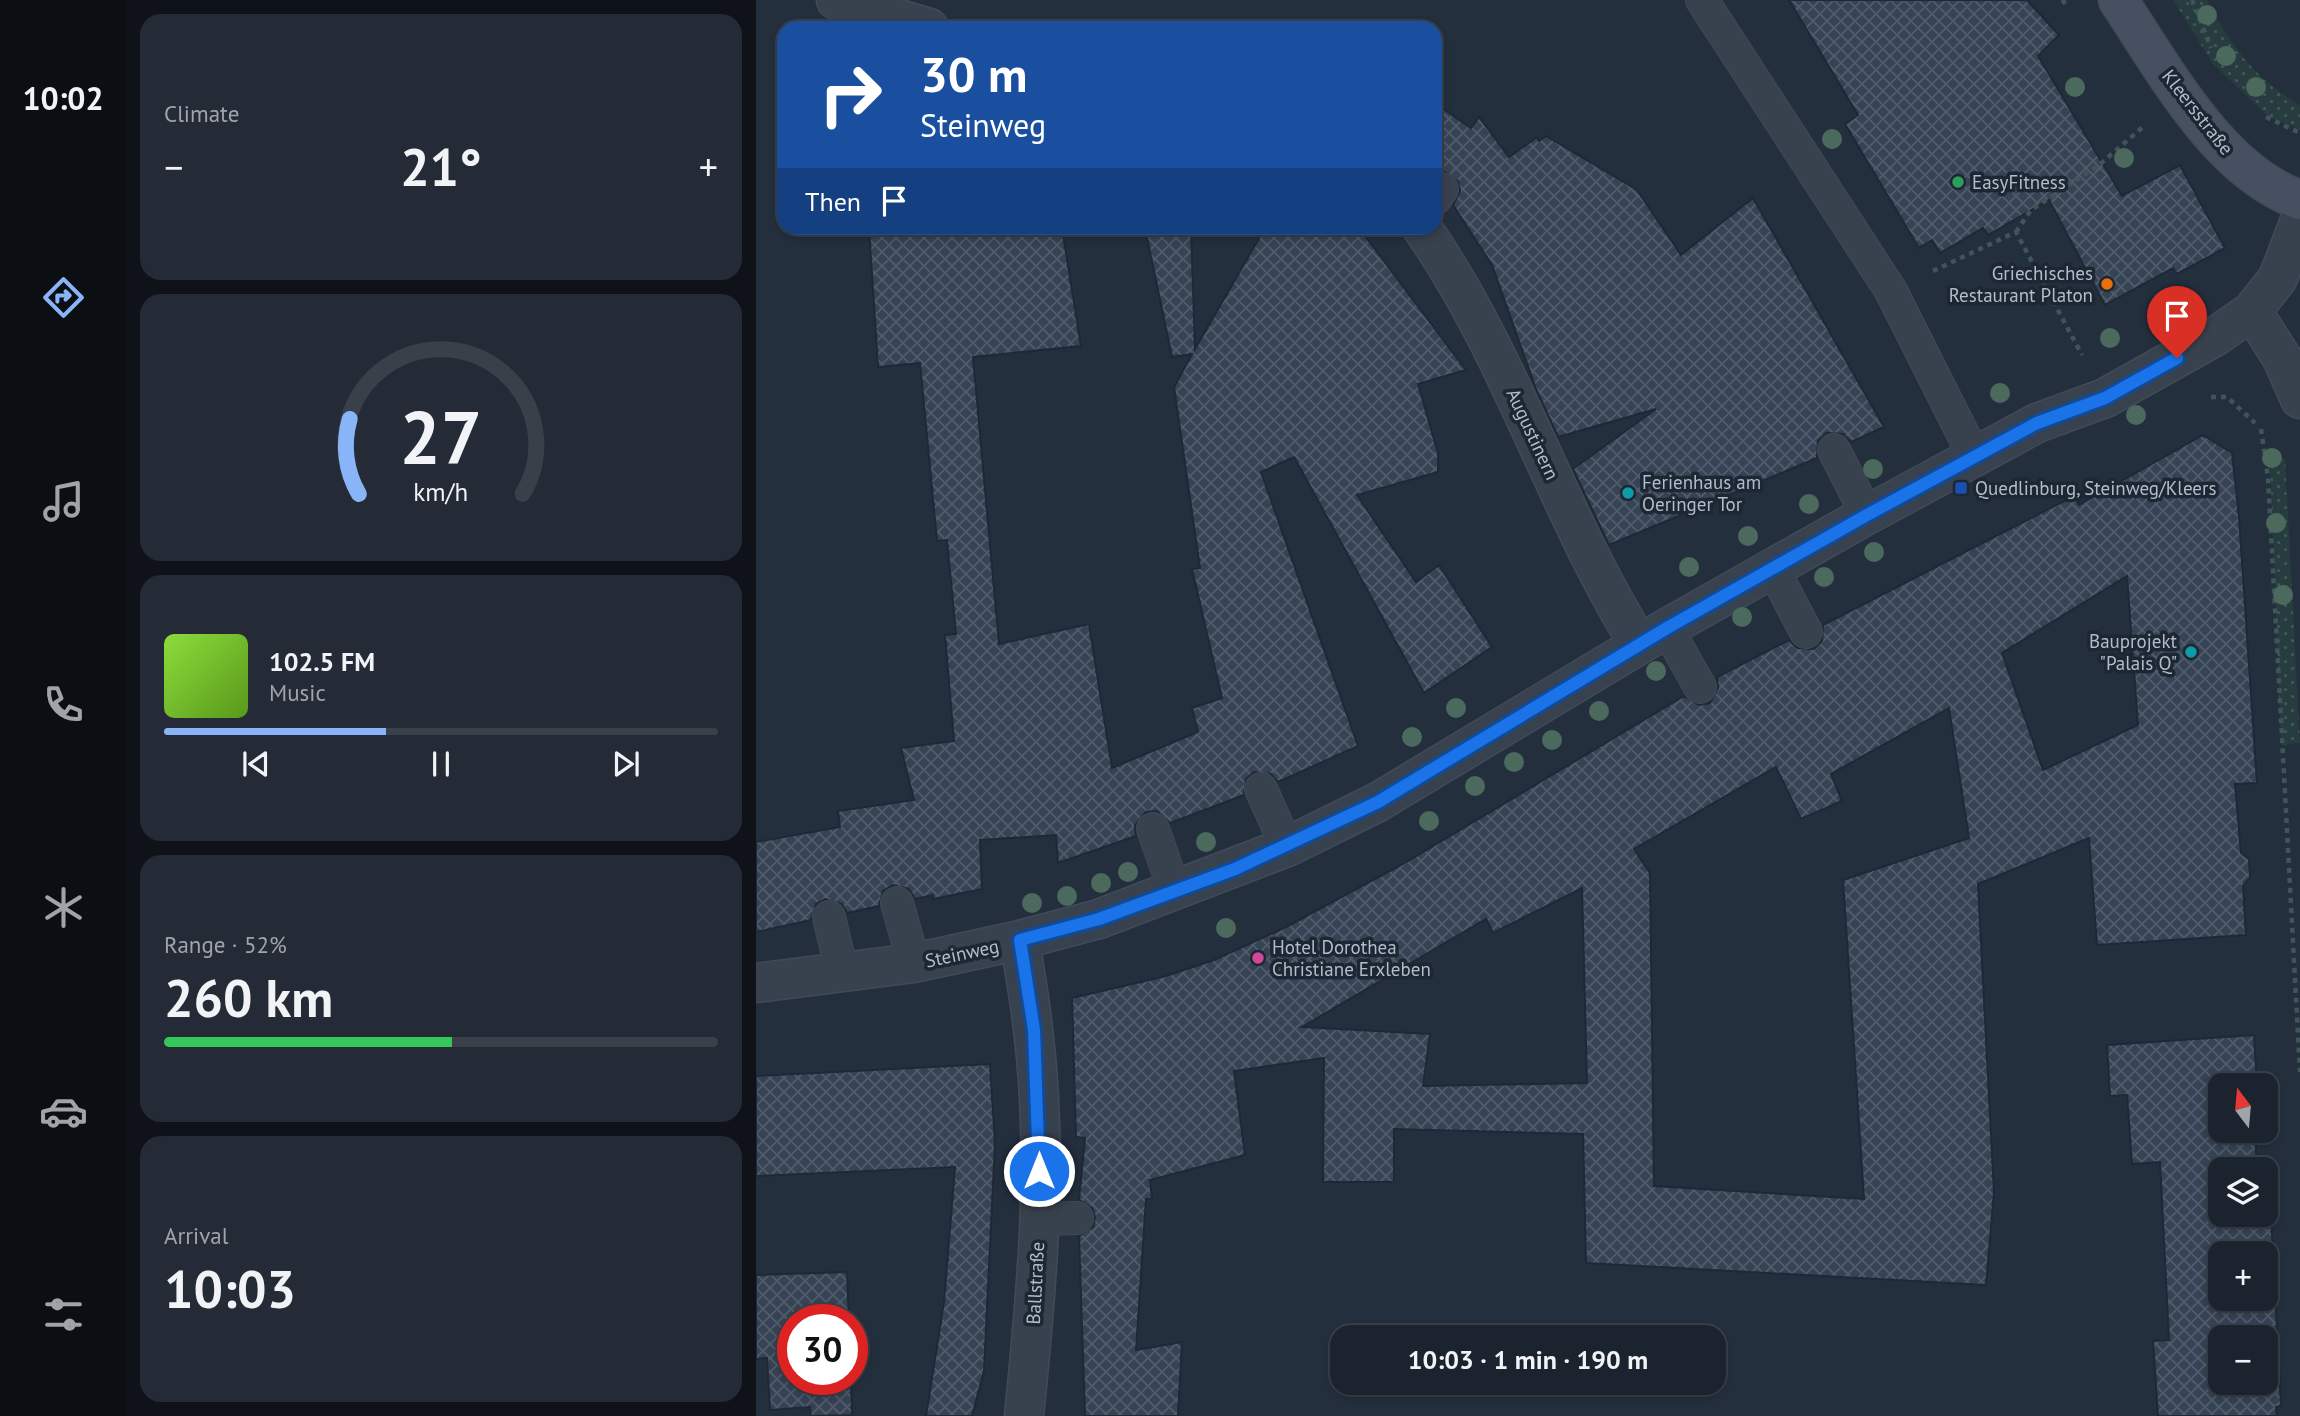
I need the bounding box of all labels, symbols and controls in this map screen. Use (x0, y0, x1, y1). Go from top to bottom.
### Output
text: 30 m (920, 42, 1027, 106)
icon: right (805, 49, 896, 140)
street label: Kleersstraße (2157, 64, 2239, 160)
text: 10:02 (22, 77, 104, 119)
text: Climate (164, 99, 239, 128)
text: Steinweg (920, 104, 1046, 146)
text: 21° (400, 133, 482, 200)
text: − (164, 142, 183, 191)
text: + (699, 142, 718, 191)
place label: EasyFitness (1972, 170, 2066, 194)
marker: EasyFitness (1950, 174, 1966, 190)
icon: arrive (875, 182, 913, 220)
text: Then (805, 185, 861, 218)
place label: Griechisches Restaurant Platon (1949, 261, 2093, 307)
icon: directions (39, 273, 88, 322)
marker: Griechisches Restaurant Platon (2099, 276, 2115, 292)
pin (2147, 286, 2207, 358)
icon: arrive (2158, 297, 2196, 335)
street label: Augustinern (1501, 384, 1565, 484)
text: 27 (400, 390, 482, 484)
place label: Ferienhaus am Oeringer Tor (1642, 470, 1761, 516)
text: km/h (414, 475, 468, 507)
place label: Quedlinburg, Steinweg/Kleers (1975, 476, 2216, 500)
icon: music (39, 477, 88, 526)
marker: Quedlinburg, Steinweg/Kleers (1953, 480, 1969, 496)
marker: Ferienhaus am Oeringer Tor (1620, 485, 1636, 501)
place label: Bauprojekt "Palais Q" (2089, 629, 2178, 675)
marker: Bauprojekt "Palais Q" (2183, 644, 2199, 660)
text: 102.5 FM (269, 645, 375, 678)
text: Music (269, 678, 326, 707)
icon: phone (39, 680, 88, 729)
icon: previous (237, 745, 275, 783)
icon: pause (422, 745, 460, 783)
icon: next (607, 745, 645, 783)
icon: climate (39, 883, 88, 932)
text: Range · 52% (164, 930, 287, 959)
street label: Steinweg (923, 933, 1001, 973)
place label: Hotel Dorothea Christiane Erxleben (1272, 935, 1431, 981)
marker: Hotel Dorothea Christiane Erxleben (1250, 950, 1266, 966)
text: 260 km (164, 964, 333, 1031)
north arrow (2208, 1073, 2278, 1143)
map controls (2208, 1073, 2278, 1395)
icon: car (39, 1087, 88, 1136)
position arrow (1002, 1134, 1076, 1208)
button: layers (2208, 1157, 2278, 1227)
text: Arrival (164, 1221, 228, 1250)
street label: Ballstraße (1021, 1241, 1049, 1325)
button: + (2208, 1241, 2278, 1311)
text: 10:03 (164, 1255, 296, 1322)
icon: filters (39, 1290, 88, 1339)
speed limit sign: 30 (777, 1304, 868, 1395)
button: − (2208, 1325, 2278, 1395)
text: 10:03 · 1 min · 190 m (1408, 1343, 1648, 1376)

